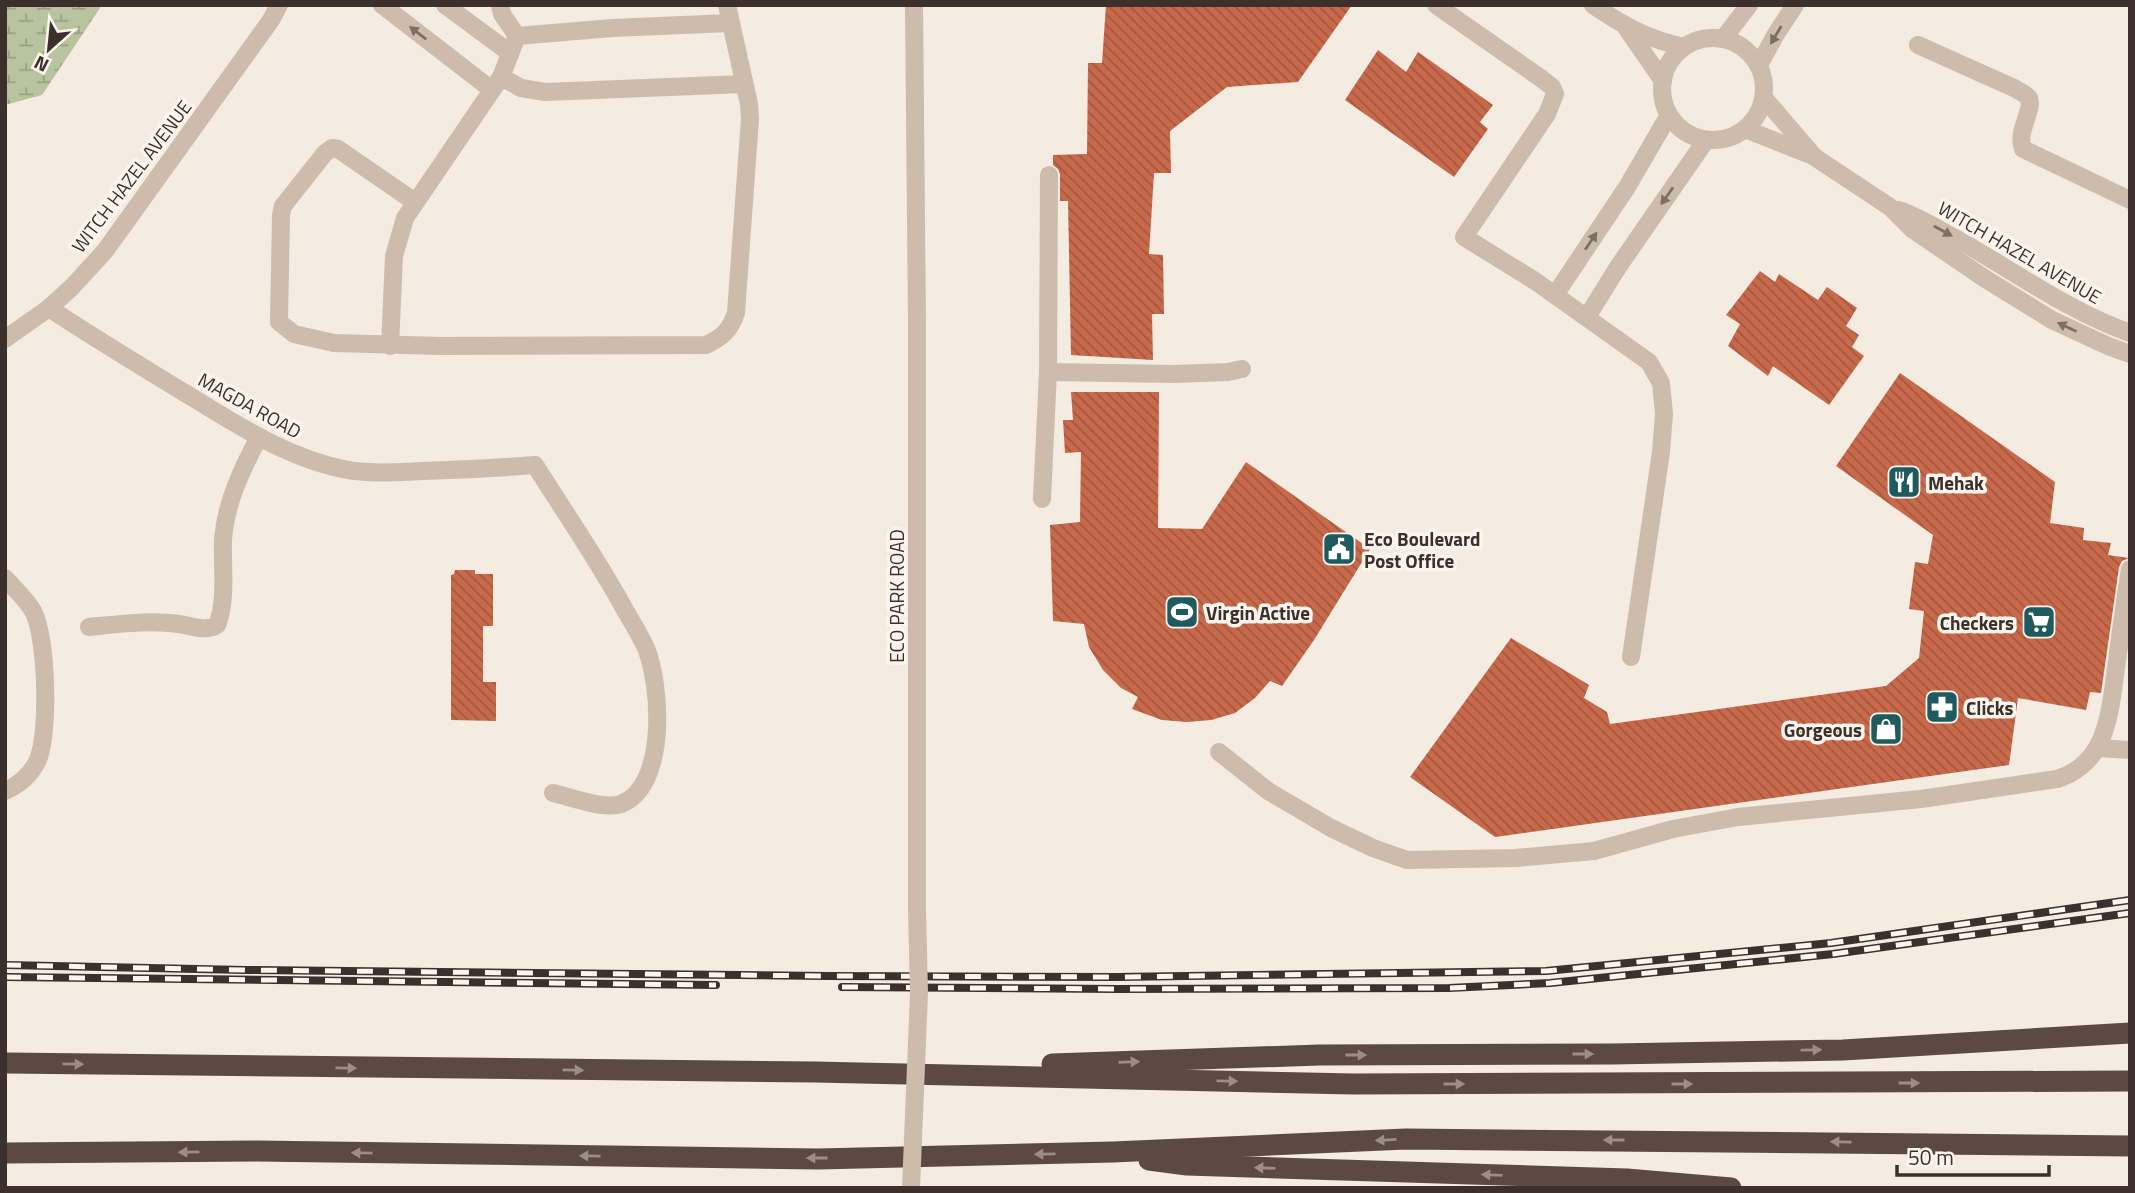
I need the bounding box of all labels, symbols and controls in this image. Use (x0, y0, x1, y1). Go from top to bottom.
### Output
north arrow (14, 14, 84, 84)
one-way arrow (1770, 25, 1782, 44)
one-way arrow (409, 26, 427, 40)
text: N (29, 49, 54, 81)
street label: WITCH HAZEL AVENUE (64, 94, 198, 258)
one-way arrow (1660, 187, 1674, 205)
street label: WITCH HAZEL AVENUE (1933, 193, 2107, 311)
one-way arrow (1933, 225, 1953, 237)
one-way arrow (1584, 232, 1598, 250)
one-way arrow (2057, 321, 2077, 332)
street label: MAGDA ROAD (193, 365, 307, 445)
restaurant icon: Mehak (1885, 463, 1923, 501)
place label: Mehak (1928, 468, 1984, 497)
place label: Eco Boulevard Post Office (1364, 524, 1481, 575)
street label: ECO PARK ROAD (882, 529, 911, 663)
public building icon: Eco Boulevard Post Office (1320, 530, 1358, 568)
sports icon: Virgin Active (1163, 593, 1201, 631)
place label: Virgin Active (1206, 598, 1310, 627)
supermarket icon: Checkers (2020, 603, 2058, 641)
place label: Checkers (1940, 608, 2014, 637)
pharmacy icon: Clicks (1923, 688, 1961, 726)
place label: Clicks (1966, 693, 2014, 722)
shop icon: Gorgeous (1867, 710, 1905, 748)
place label: Gorgeous (1784, 715, 1862, 744)
one-way arrow (1800, 1045, 1822, 1056)
one-way arrow (1345, 1049, 1367, 1061)
one-way arrow (1573, 1049, 1595, 1060)
one-way arrow (1118, 1056, 1140, 1067)
one-way arrow (63, 1058, 85, 1069)
one-way arrow (335, 1062, 357, 1073)
one-way arrow (563, 1064, 585, 1076)
one-way arrow (1216, 1076, 1238, 1087)
one-way arrow (1898, 1077, 1920, 1089)
one-way arrow (1443, 1078, 1465, 1090)
one-way arrow (1671, 1078, 1693, 1090)
one-way arrow (1602, 1134, 1624, 1146)
scale bar (1897, 1134, 2049, 1178)
one-way arrow (1375, 1135, 1397, 1146)
one-way arrow (1830, 1136, 1852, 1148)
text: 50 m (1908, 1141, 1954, 1173)
one-way arrow (178, 1146, 200, 1158)
one-way arrow (351, 1147, 373, 1158)
one-way arrow (1034, 1148, 1056, 1159)
one-way arrow (579, 1150, 601, 1161)
one-way arrow (806, 1152, 828, 1164)
one-way arrow (1253, 1162, 1275, 1174)
one-way arrow (1481, 1169, 1503, 1180)

